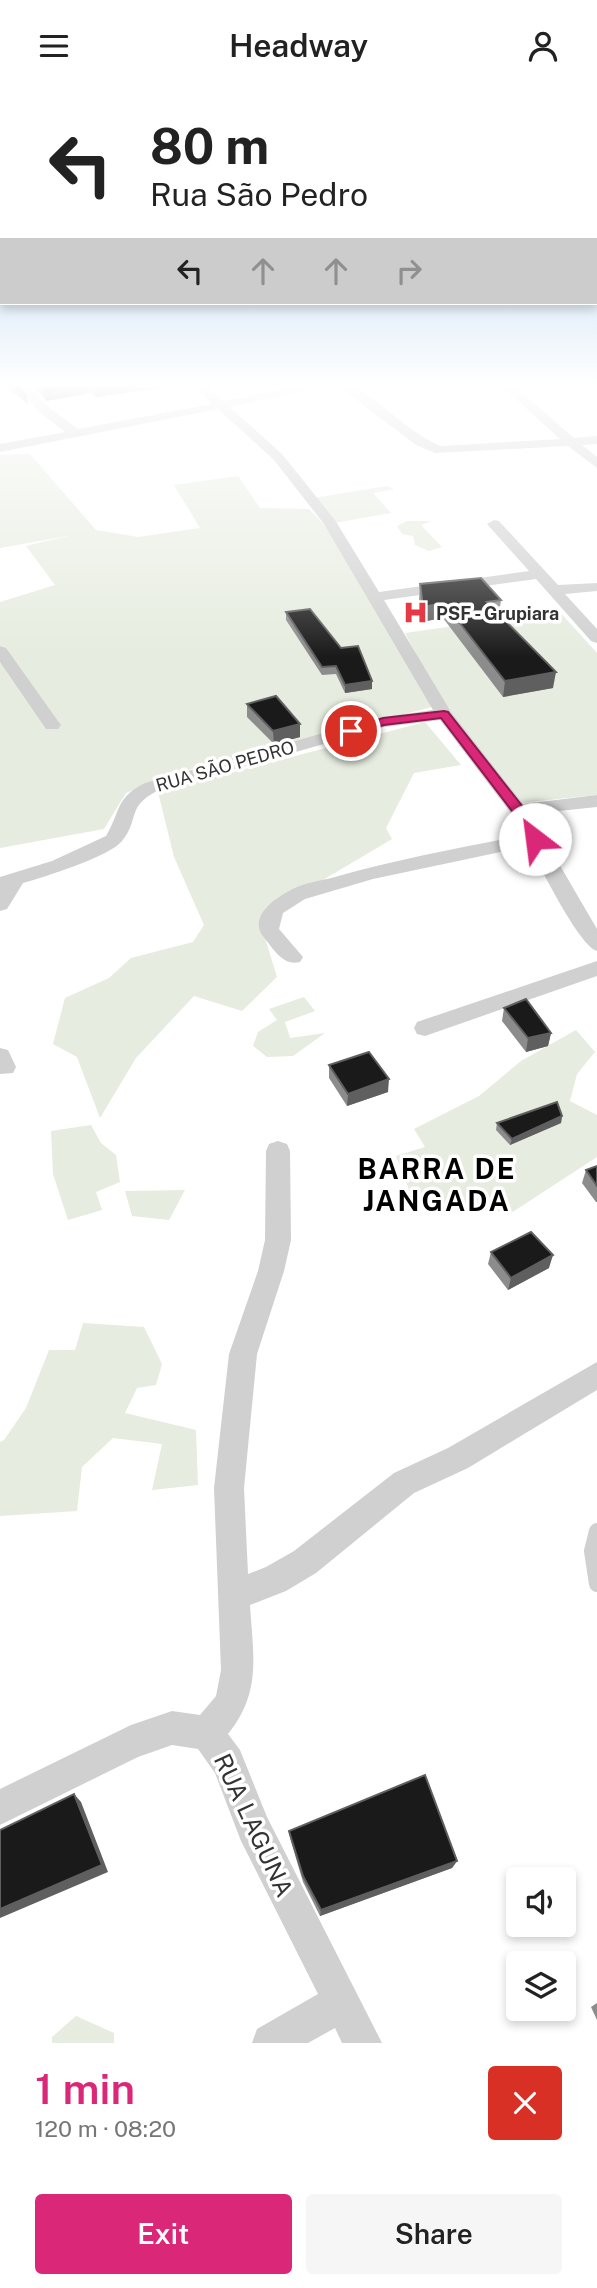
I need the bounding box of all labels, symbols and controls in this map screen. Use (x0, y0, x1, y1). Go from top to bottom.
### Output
icon: menu (35, 27, 73, 65)
text: Headway (229, 27, 368, 64)
icon: person (524, 27, 562, 65)
text: 80 m (150, 117, 269, 175)
icon: left (35, 119, 126, 210)
text: Rua São Pedro (150, 176, 368, 213)
icon: left (171, 252, 209, 290)
icon: ahead (244, 252, 282, 290)
icon: ahead (317, 252, 355, 290)
icon: right (390, 252, 428, 290)
hospital icon: PSF - Grupiara (402, 599, 430, 627)
place label: PSF - Grupiara (436, 603, 559, 624)
pin (321, 701, 381, 761)
icon: arrive (332, 712, 370, 750)
street label: RUA SÃO PEDRO (153, 735, 297, 796)
position arrow (498, 802, 572, 876)
district label: BARRA DE JANGADA (358, 1152, 516, 1217)
street label: RUA LAGUNA (209, 1749, 299, 1901)
map controls (506, 1867, 576, 2021)
button: sound (506, 1867, 576, 1937)
button: layers (506, 1951, 576, 2021)
text: 1 min (35, 2064, 135, 2113)
button: close (488, 2066, 562, 2140)
text: 120 m · 08:20 (35, 2115, 176, 2142)
button: Exit (35, 2194, 292, 2274)
button: Share (306, 2194, 562, 2274)

